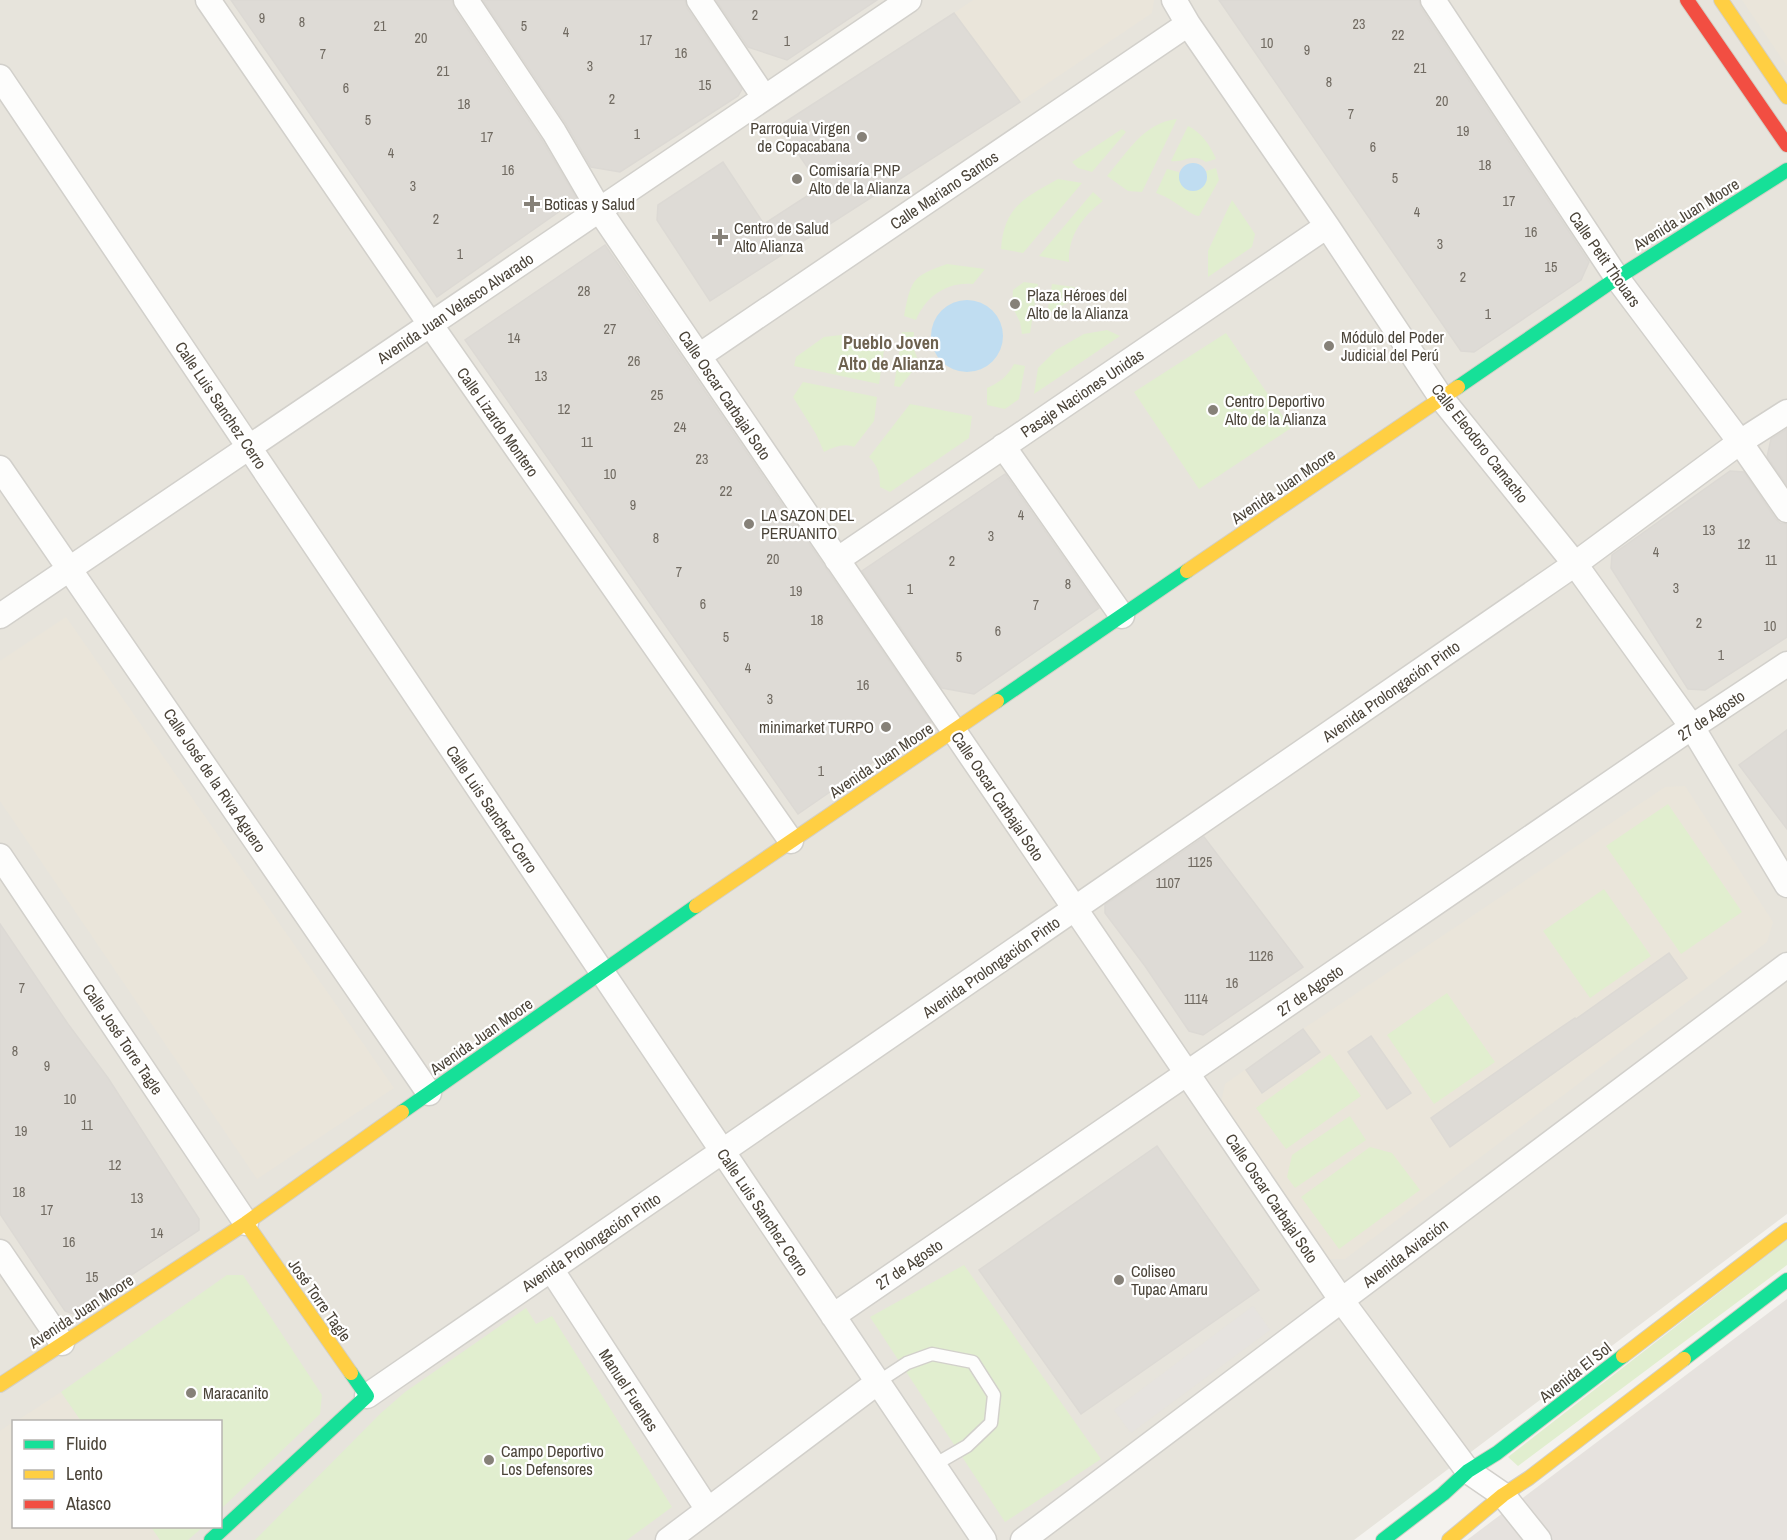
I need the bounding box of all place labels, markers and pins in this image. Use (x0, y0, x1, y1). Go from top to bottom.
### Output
place label: Parroquia Virgen de Copacabana (750, 117, 851, 157)
marker: Parroquia Virgen de Copacabana (855, 130, 869, 144)
place label: Comisaría PNP Alto de la Alianza (808, 159, 911, 199)
marker: Comisaría PNP Alto de la Alianza (790, 172, 804, 186)
place label: Boticas y Salud (544, 193, 635, 215)
marker: Boticas y Salud (525, 197, 539, 211)
place label: Centro de Salud Alto Alianza (733, 217, 829, 257)
marker: Centro de Salud Alto Alianza (711, 228, 729, 246)
place label: Plaza Héroes del Alto de la Alianza (1026, 284, 1129, 324)
marker: Plaza Héroes del Alto de la Alianza (1008, 297, 1022, 311)
place label: Módulo del Poder Judicial del Perú (1341, 326, 1444, 366)
marker: Módulo del Poder Judicial del Perú (1322, 339, 1336, 353)
place label: Centro Deportivo Alto de la Alianza (1224, 390, 1327, 430)
marker: Centro Deportivo Alto de la Alianza (1206, 403, 1220, 417)
place label: LA SAZON DEL PERUANITO (761, 504, 855, 544)
marker: LA SAZON DEL PERUANITO (742, 517, 756, 531)
place label: minimarket TURPO (759, 716, 874, 738)
marker: minimarket TURPO (879, 720, 893, 734)
place label: Coliseo Tupac Amaru (1131, 1260, 1208, 1300)
marker: Coliseo Tupac Amaru (1112, 1273, 1126, 1287)
place label: Maracanito (203, 1382, 269, 1404)
marker: Maracanito (184, 1386, 198, 1400)
place label: Campo Deportivo Los Defensores (501, 1440, 604, 1480)
marker: Campo Deportivo Los Defensores (482, 1453, 496, 1467)

